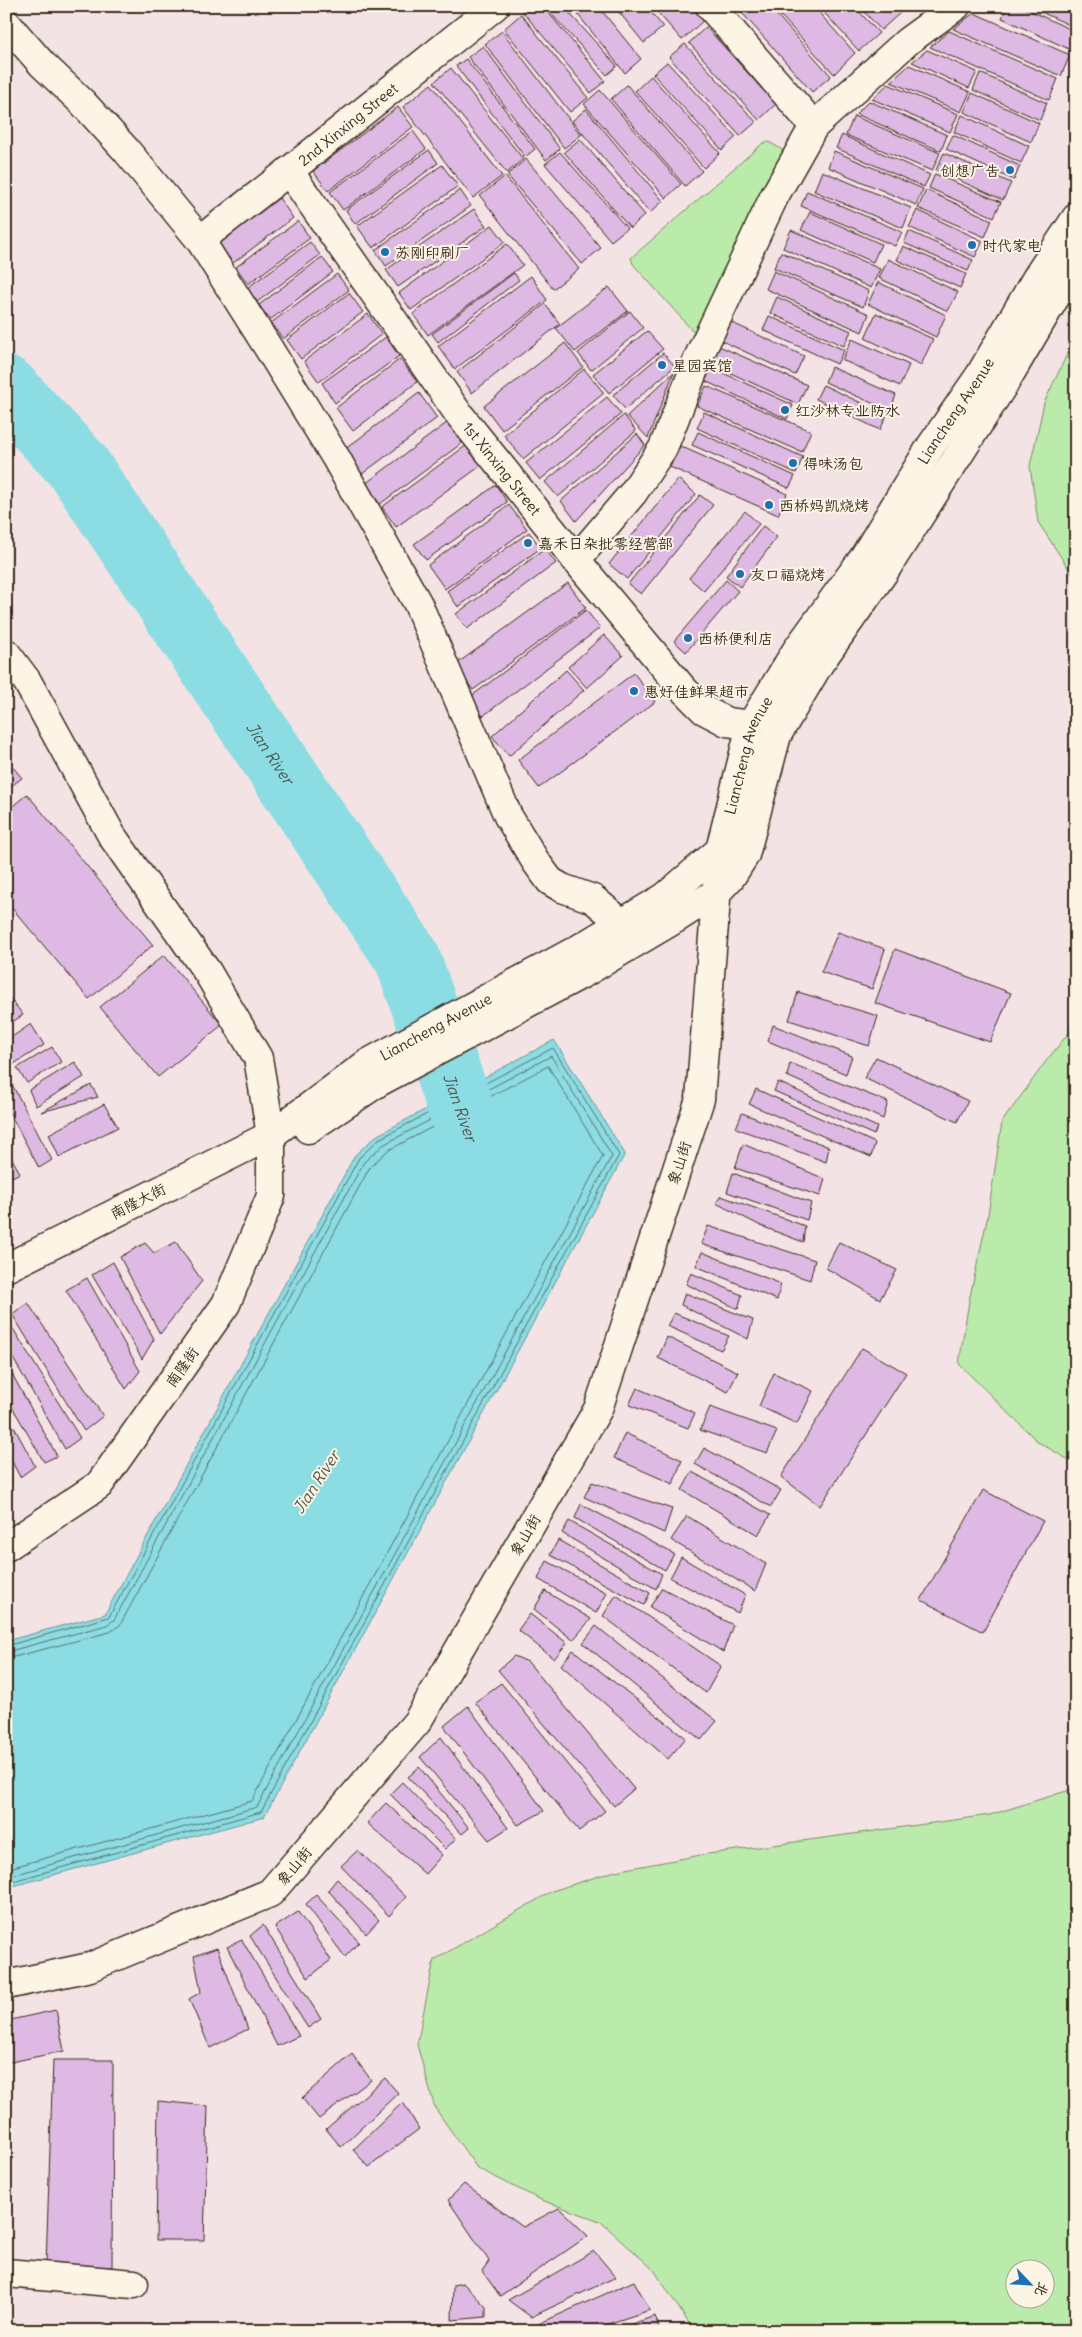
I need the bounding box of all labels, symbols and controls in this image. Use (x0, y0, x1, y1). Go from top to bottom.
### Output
street label: 2nd Xinxing Street (294, 78, 401, 170)
place label: 创想广告 (940, 161, 1000, 180)
marker: 创想广告 (1004, 164, 1016, 176)
place label: 时代家电 (982, 236, 1042, 255)
marker: 时代家电 (966, 239, 978, 251)
place label: 苏刚印刷厂 (395, 243, 470, 262)
marker: 苏刚印刷厂 (379, 246, 391, 258)
street label: Liancheng Avenue (913, 354, 998, 467)
place label: 星园宾馆 (672, 356, 732, 375)
marker: 星园宾馆 (656, 359, 668, 371)
place label: 红沙林专业防水 (795, 401, 900, 420)
marker: 红沙林专业防水 (779, 404, 791, 416)
street label: 1st Xinxing Street (459, 418, 546, 519)
place label: 得味汤包 (803, 454, 863, 473)
marker: 得味汤包 (787, 457, 799, 469)
place label: 西桥妈凯烧烤 (779, 496, 869, 515)
marker: 西桥妈凯烧烤 (763, 499, 775, 511)
place label: 嘉禾日杂批零经营部 (538, 534, 673, 553)
marker: 嘉禾日杂批零经营部 (522, 537, 534, 549)
place label: 友口福烧烤 (750, 565, 825, 584)
marker: 友口福烧烤 (734, 568, 746, 580)
place label: 西桥便利店 (698, 629, 773, 648)
marker: 西桥便利店 (682, 632, 694, 644)
place label: 惠好佳鲜果超市 (644, 682, 749, 701)
marker: 惠好佳鲜果超市 (628, 685, 640, 697)
street label: Liancheng Avenue (720, 692, 776, 816)
water label: Jian River (242, 718, 300, 790)
street label: Liancheng Avenue (376, 988, 495, 1064)
water label: Jian River (439, 1071, 482, 1146)
street label: 象山街 (663, 1139, 695, 1187)
street label: 南隆大街 (107, 1179, 169, 1223)
street label: 南隆街 (161, 1343, 203, 1391)
water label: Jian River (288, 1445, 345, 1517)
street label: 象山街 (506, 1511, 544, 1559)
street label: 象山街 (272, 1843, 316, 1889)
north arrow (1004, 2260, 1054, 2310)
text: 北 (1031, 2279, 1053, 2300)

